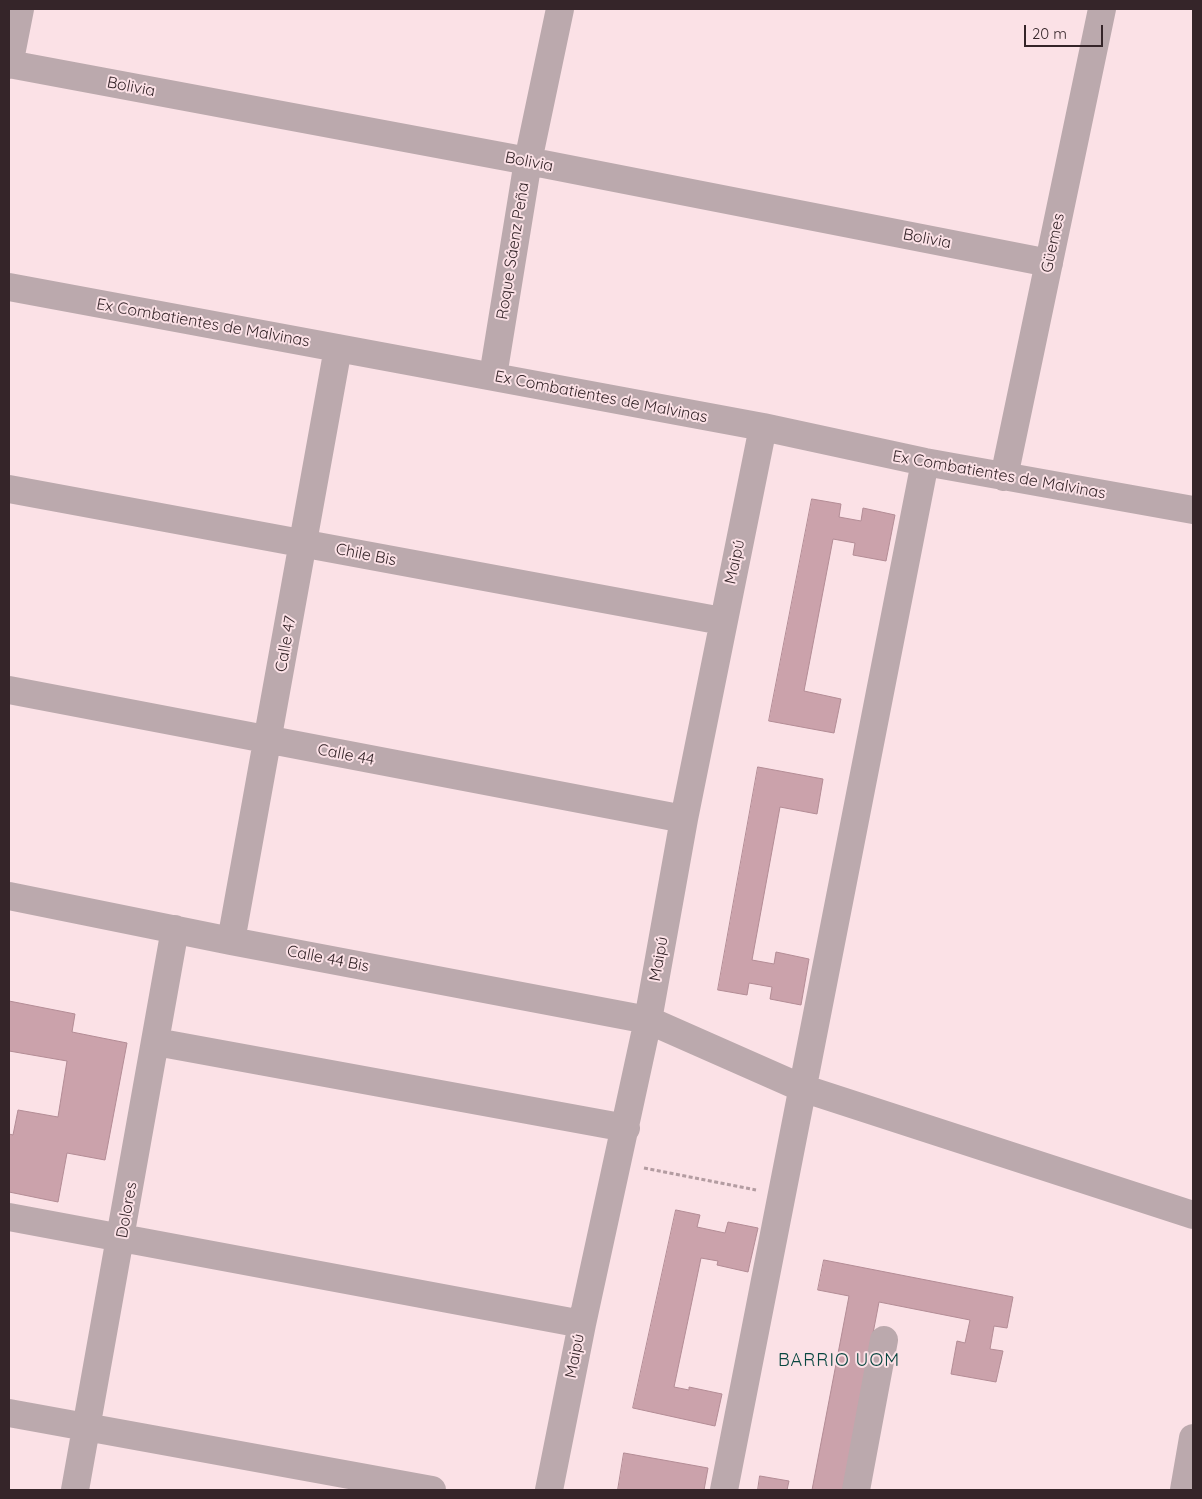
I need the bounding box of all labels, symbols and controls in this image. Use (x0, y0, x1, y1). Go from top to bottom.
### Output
scale bar (1027, 15, 1106, 47)
text: 20 m (1032, 24, 1067, 43)
street label: Bolivia (105, 73, 157, 101)
street label: Bolivia (503, 148, 555, 176)
street label: Roque Sáenz Peña (493, 181, 533, 321)
street label: Güemes (1037, 211, 1069, 275)
street label: Bolivia (901, 225, 953, 253)
street label: Ex Combatientes de Malvinas (95, 295, 311, 351)
street label: Ex Combatientes de Malvinas (493, 367, 709, 427)
street label: Ex Combatientes de Malvinas (891, 447, 1107, 503)
street label: Maipú (721, 538, 749, 586)
street label: Chile Bis (334, 540, 398, 570)
street label: Calle 47 (272, 614, 300, 674)
street label: Calle 44 (316, 740, 376, 770)
street label: Maipú (646, 935, 672, 983)
street label: Calle 44 Bis (285, 942, 371, 976)
street label: Dolores (113, 1180, 141, 1240)
street label: Maipú (561, 1332, 589, 1380)
district label: BARRIO UOM (777, 1350, 901, 1372)

